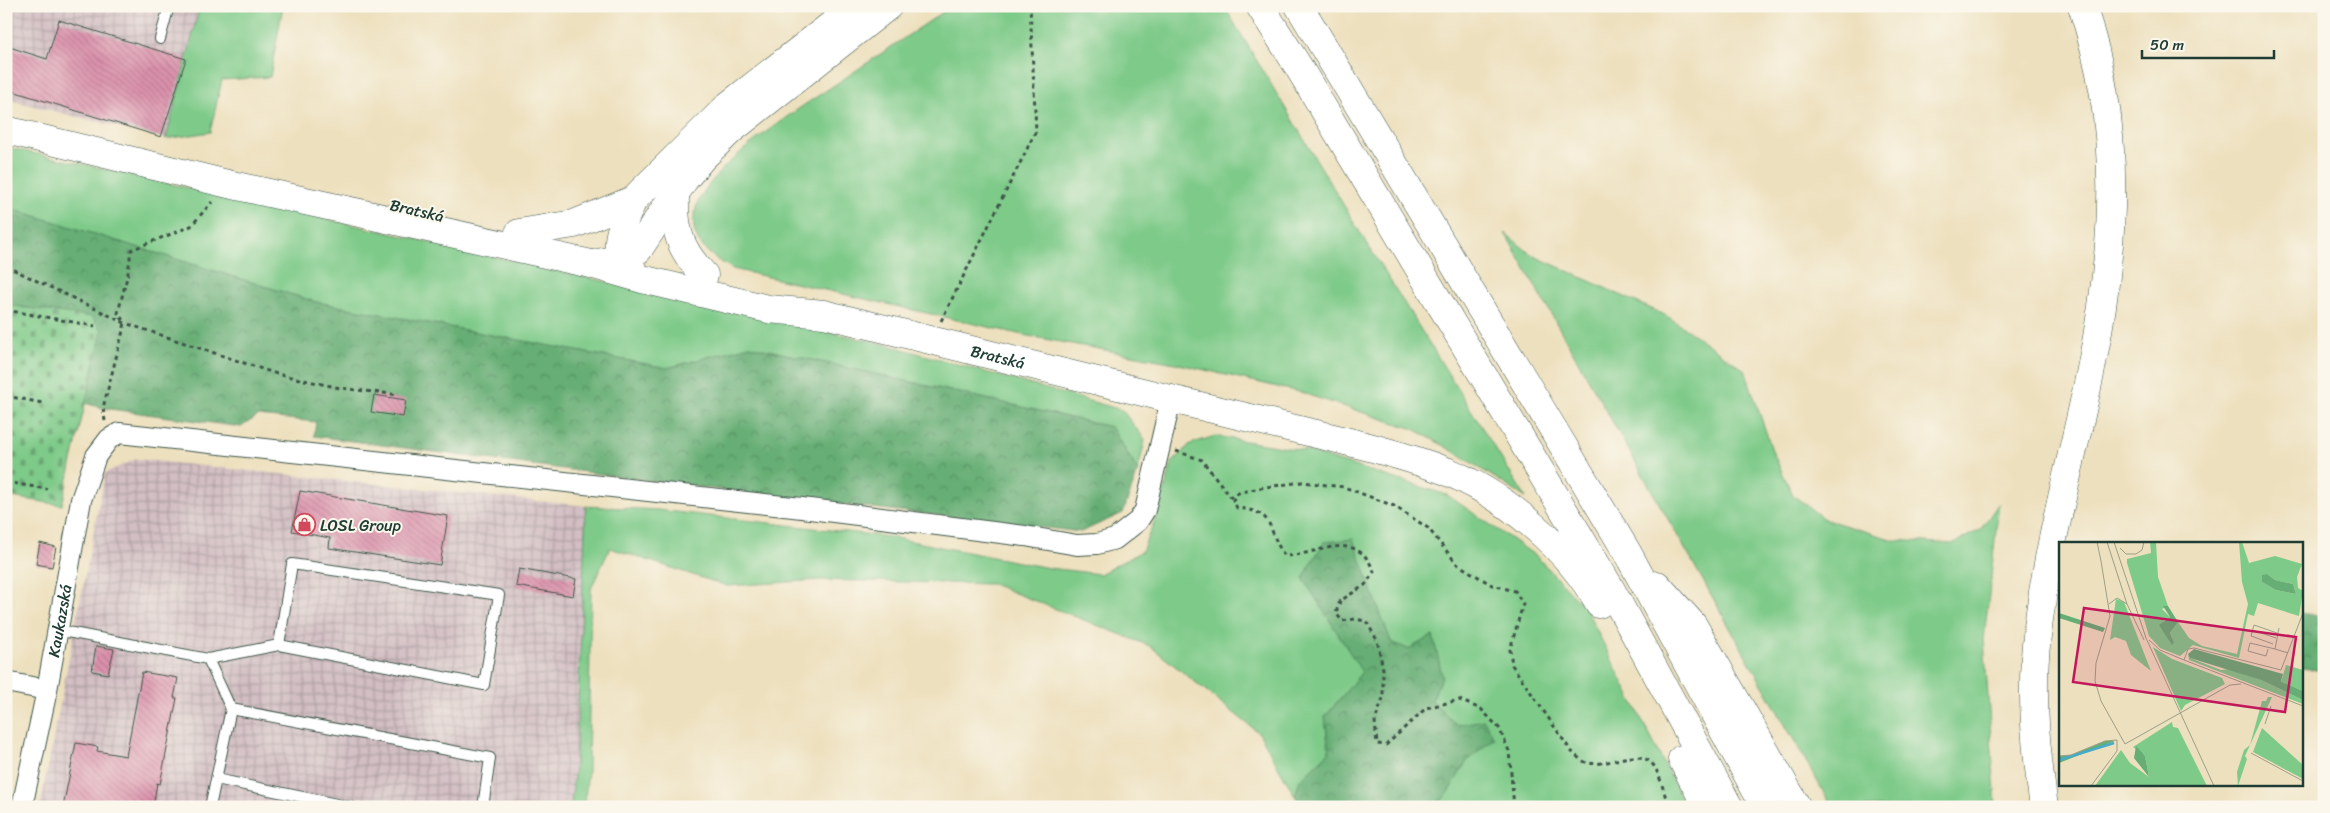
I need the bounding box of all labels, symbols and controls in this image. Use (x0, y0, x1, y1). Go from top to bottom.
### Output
scale bar (2142, 28, 2275, 60)
text: 50 m (2150, 32, 2185, 58)
street label: Bratská (387, 190, 447, 231)
street label: Bratská (968, 336, 1028, 378)
place label: LOSL Group (320, 511, 402, 540)
shop icon: LOSL Group (292, 513, 316, 537)
inset map (2059, 542, 2302, 786)
street label: Kaukazská (39, 582, 81, 660)

